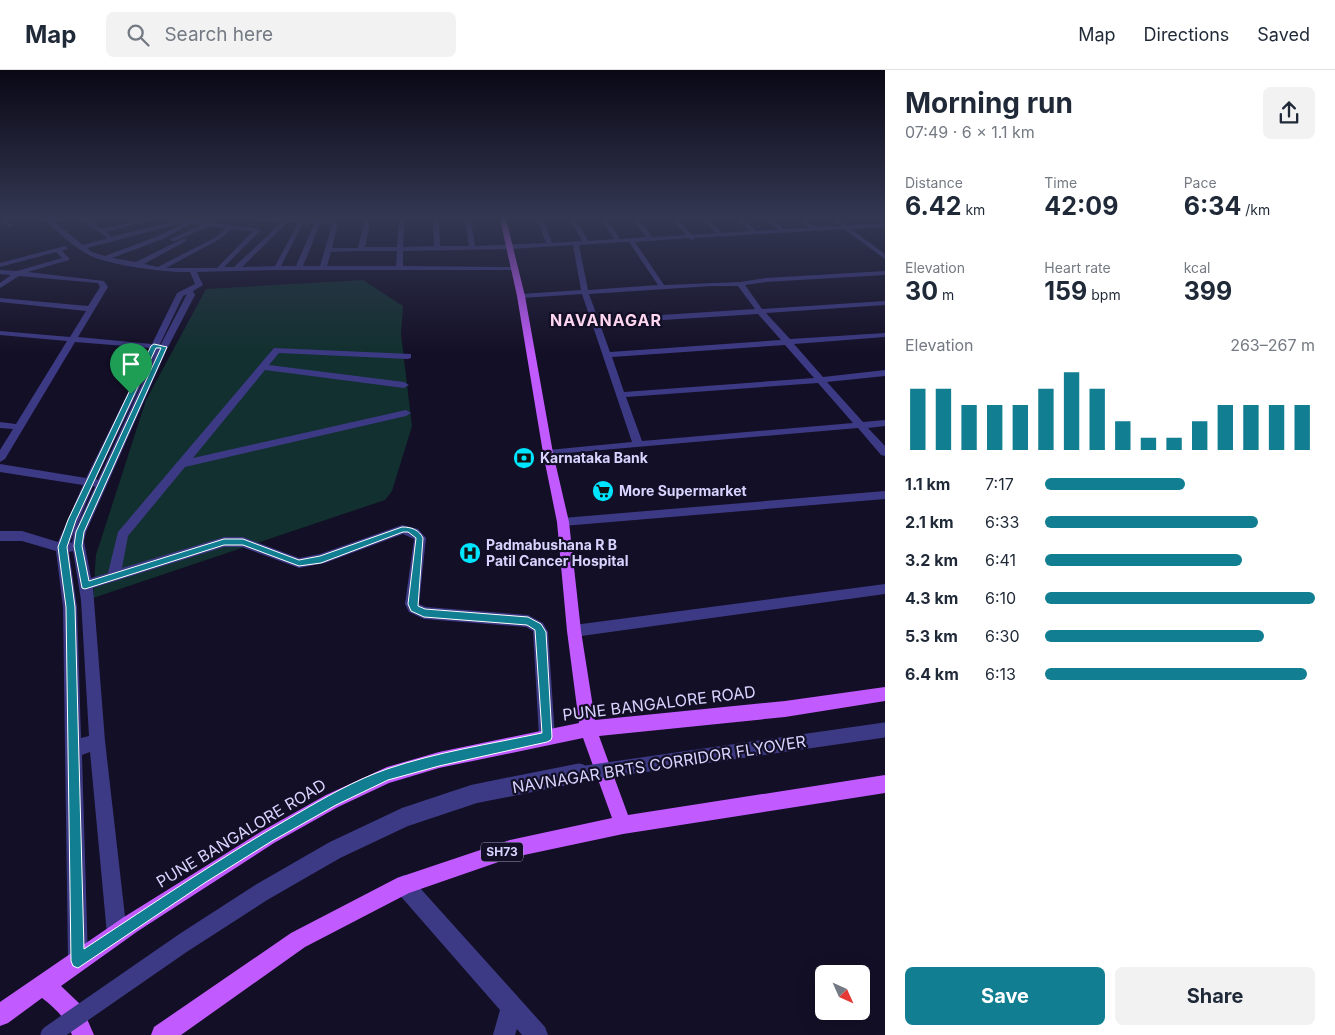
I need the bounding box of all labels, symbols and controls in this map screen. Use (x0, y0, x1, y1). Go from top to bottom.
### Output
search box (106, 12, 456, 57)
text: Map (25, 20, 76, 49)
icon: search (124, 21, 152, 49)
text: Search here (164, 23, 273, 46)
text: Map (1078, 24, 1116, 45)
text: Directions (1144, 24, 1229, 45)
text: Saved (1257, 24, 1310, 45)
text: Morning run (905, 86, 1073, 120)
button: share (1263, 87, 1315, 139)
text: 07:49 · 6 × 1.1 km (905, 122, 1035, 142)
text: Distance (905, 174, 963, 191)
text: Time (1044, 174, 1077, 191)
text: Pace (1184, 174, 1217, 191)
text: 6.42 (905, 191, 962, 221)
text: 42:09 (1044, 191, 1118, 221)
text: 6:34 (1184, 191, 1241, 221)
text: km (962, 201, 985, 218)
text: /km (1241, 201, 1270, 218)
text: Elevation (905, 259, 965, 276)
text: Heart rate (1044, 259, 1111, 276)
text: kcal (1184, 259, 1210, 276)
text: 30 (905, 276, 938, 306)
text: 159 (1044, 276, 1087, 306)
text: 399 (1184, 276, 1232, 306)
text: m (938, 286, 954, 303)
text: bpm (1087, 286, 1121, 303)
district label: NAVANAGAR (550, 310, 662, 330)
text: Elevation (905, 335, 974, 355)
text: 263–267 m (1230, 335, 1315, 355)
pin (110, 343, 152, 394)
icon: arrive (117, 350, 145, 378)
bank icon: Karnataka Bank (512, 446, 536, 470)
place label: Karnataka Bank (540, 449, 649, 466)
text: 1.1 km (905, 474, 950, 494)
text: 7:17 (985, 474, 1014, 494)
supermarket icon: More Supermarket (591, 479, 615, 503)
place label: More Supermarket (619, 482, 747, 499)
text: 2.1 km (905, 512, 954, 532)
text: 6:33 (985, 512, 1019, 532)
place label: Padmabushana R B Patil Cancer Hospital (486, 536, 628, 569)
hospital icon: Padmabushana R B Patil Cancer Hospital (458, 541, 482, 565)
text: 3.2 km (905, 550, 958, 570)
text: 6:41 (985, 550, 1016, 570)
text: 4.3 km (905, 588, 958, 608)
text: 6:10 (985, 588, 1016, 608)
text: 5.3 km (905, 626, 958, 646)
text: 6:30 (985, 626, 1020, 646)
text: 6.4 km (905, 664, 959, 684)
text: 6:13 (985, 664, 1016, 684)
street label: PUNE BANGALORE ROAD (561, 681, 757, 725)
street label: NAVNAGAR BRTS CORRIDOR FLYOVER (511, 731, 807, 797)
street label: PUNE BANGALORE ROAD (153, 774, 329, 892)
road number: SH73 (481, 842, 523, 862)
north arrow (815, 965, 870, 1020)
map controls (815, 965, 870, 1020)
button: Save (905, 967, 1105, 1025)
button: Share (1115, 967, 1315, 1025)

